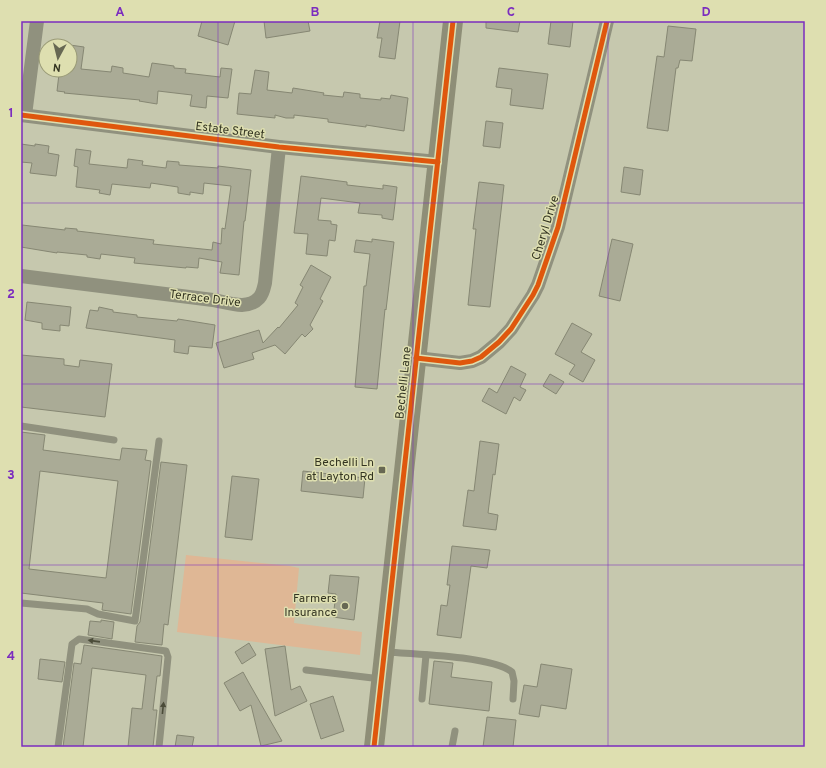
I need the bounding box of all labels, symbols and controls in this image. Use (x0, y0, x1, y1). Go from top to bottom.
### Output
text: A (115, 5, 125, 21)
text: B (311, 5, 320, 21)
text: C (507, 5, 515, 21)
text: D (701, 5, 711, 21)
north arrow (38, 38, 78, 78)
text: N (52, 60, 62, 74)
text: 1 (8, 106, 14, 122)
street label: Estate Street (194, 119, 266, 143)
street label: Cheryl Drive (529, 194, 563, 262)
text: 2 (7, 287, 15, 303)
street label: Terrace Drive (168, 287, 242, 311)
street label: Bechelli Lane (392, 346, 416, 420)
place label: Bechelli Ln at Layton Rd (306, 455, 374, 485)
marker: Bechelli Ln at Layton Rd (377, 465, 387, 475)
text: 3 (7, 468, 15, 484)
place label: Farmers Insurance (284, 591, 337, 621)
marker: Farmers Insurance (340, 601, 350, 611)
one-way arrow (88, 638, 100, 644)
text: 4 (7, 649, 15, 665)
one-way arrow (160, 702, 166, 714)

